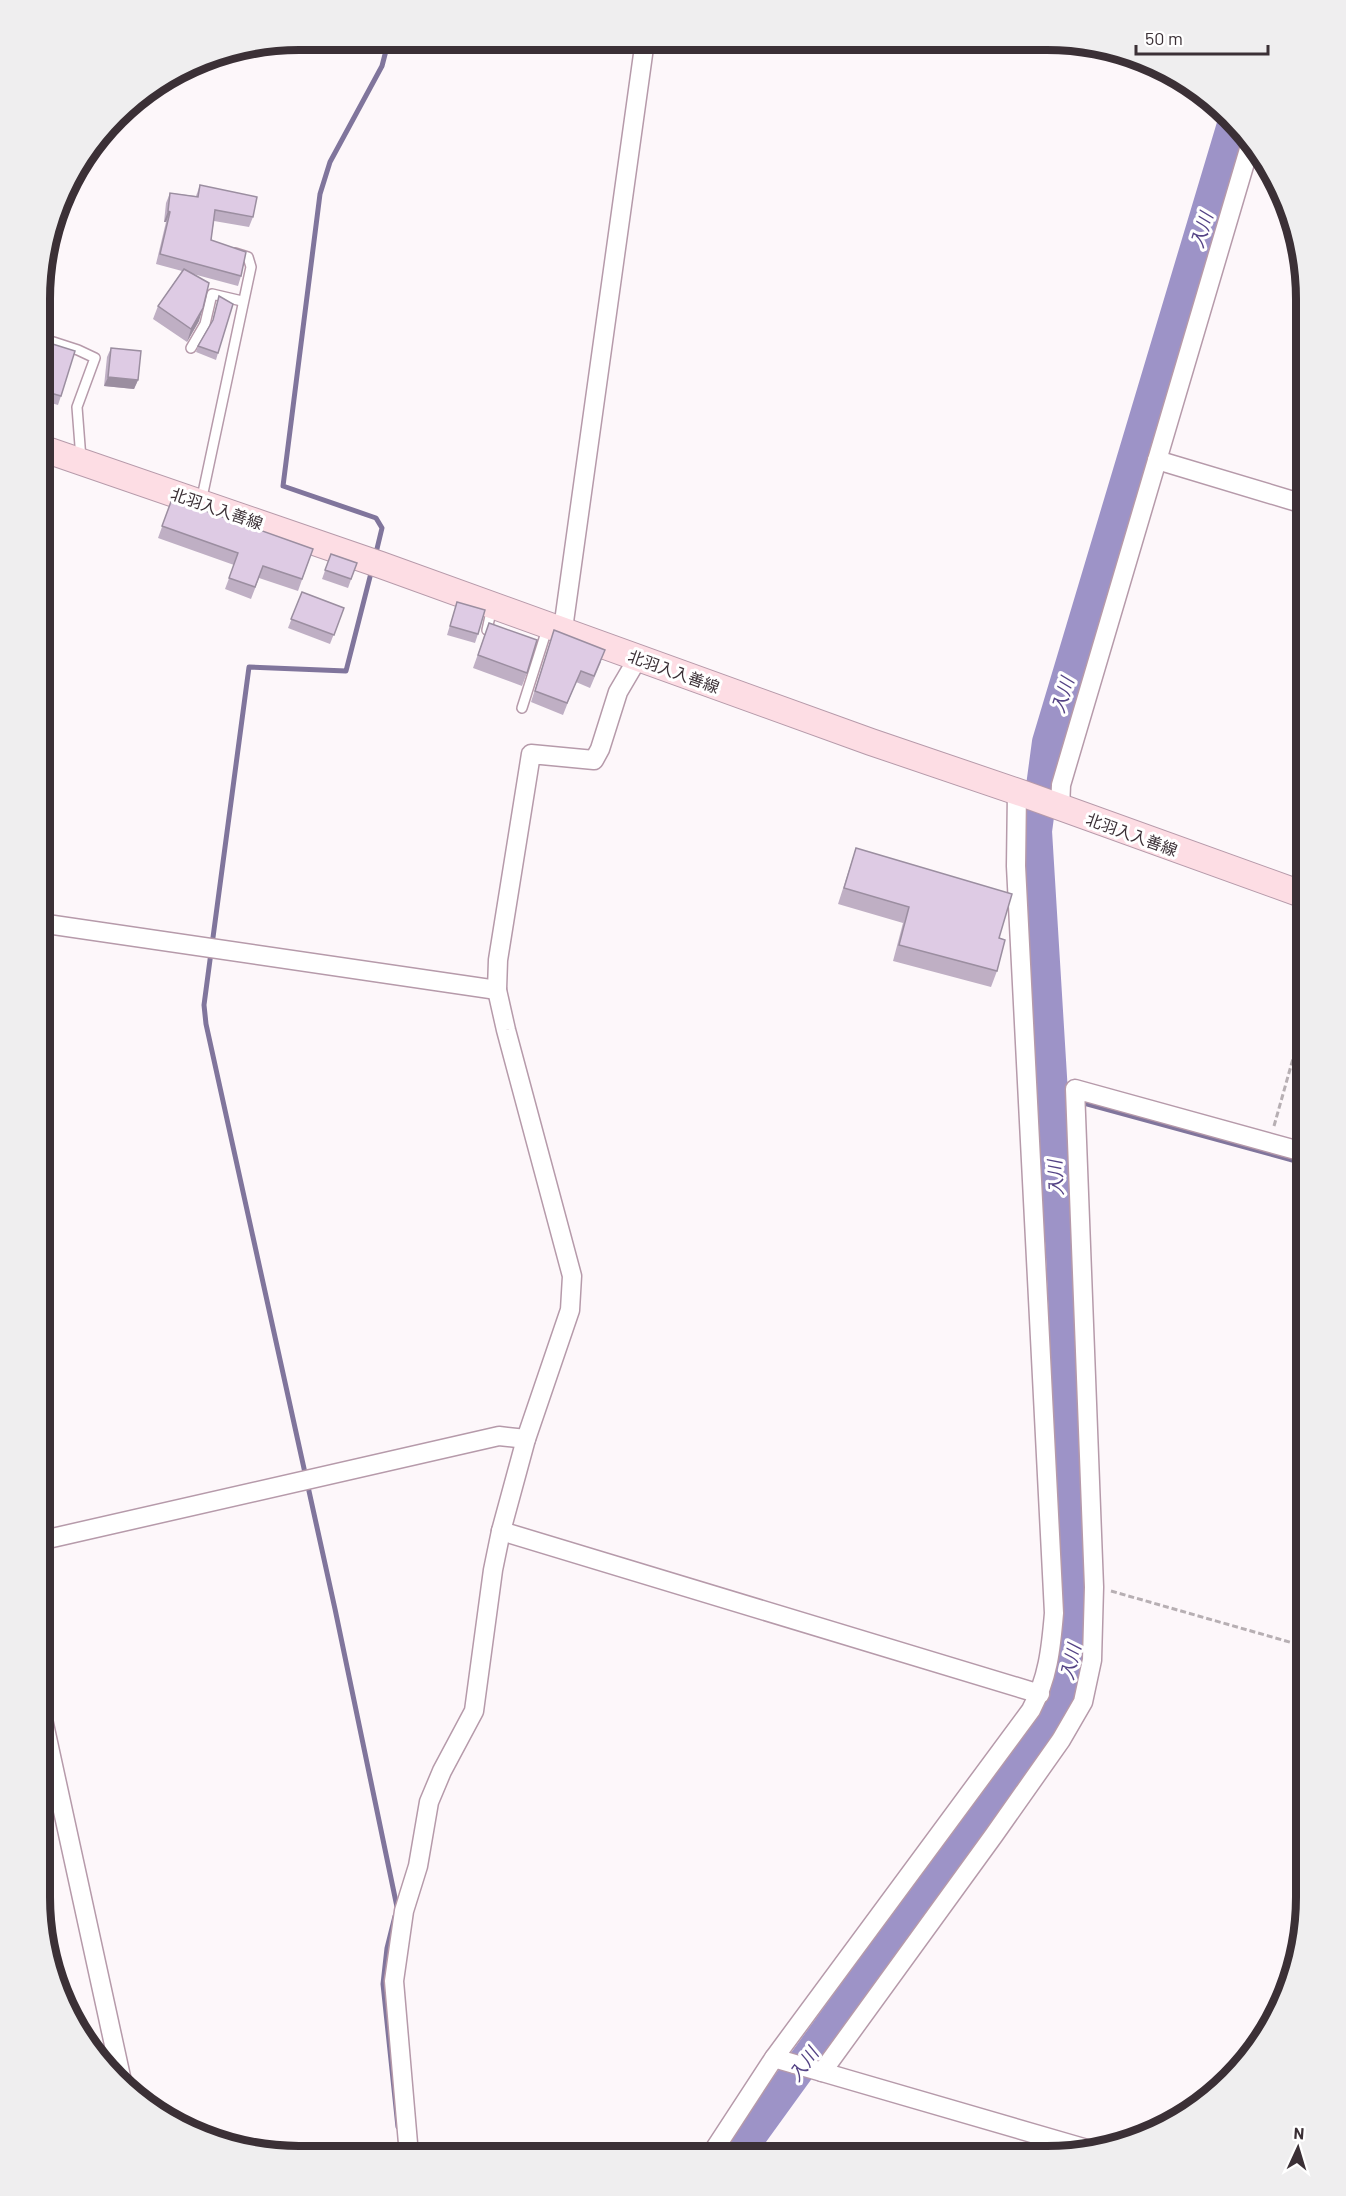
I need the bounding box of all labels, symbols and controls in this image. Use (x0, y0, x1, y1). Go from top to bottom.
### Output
scale bar (1136, 18, 1268, 56)
text: 50 m (1145, 27, 1183, 49)
water label: 入川 (1185, 208, 1217, 250)
street label: 北羽入入善線 (169, 483, 265, 533)
street label: 北羽入入善線 (626, 646, 722, 696)
water label: 入川 (1046, 673, 1078, 715)
street label: 北羽入入善線 (1084, 809, 1180, 859)
water label: 入川 (1043, 1157, 1067, 1197)
water label: 入川 (1055, 1640, 1085, 1682)
water label: 入川 (784, 2041, 824, 2085)
north arrow (1268, 2118, 1328, 2178)
text: N (1293, 2123, 1305, 2142)

